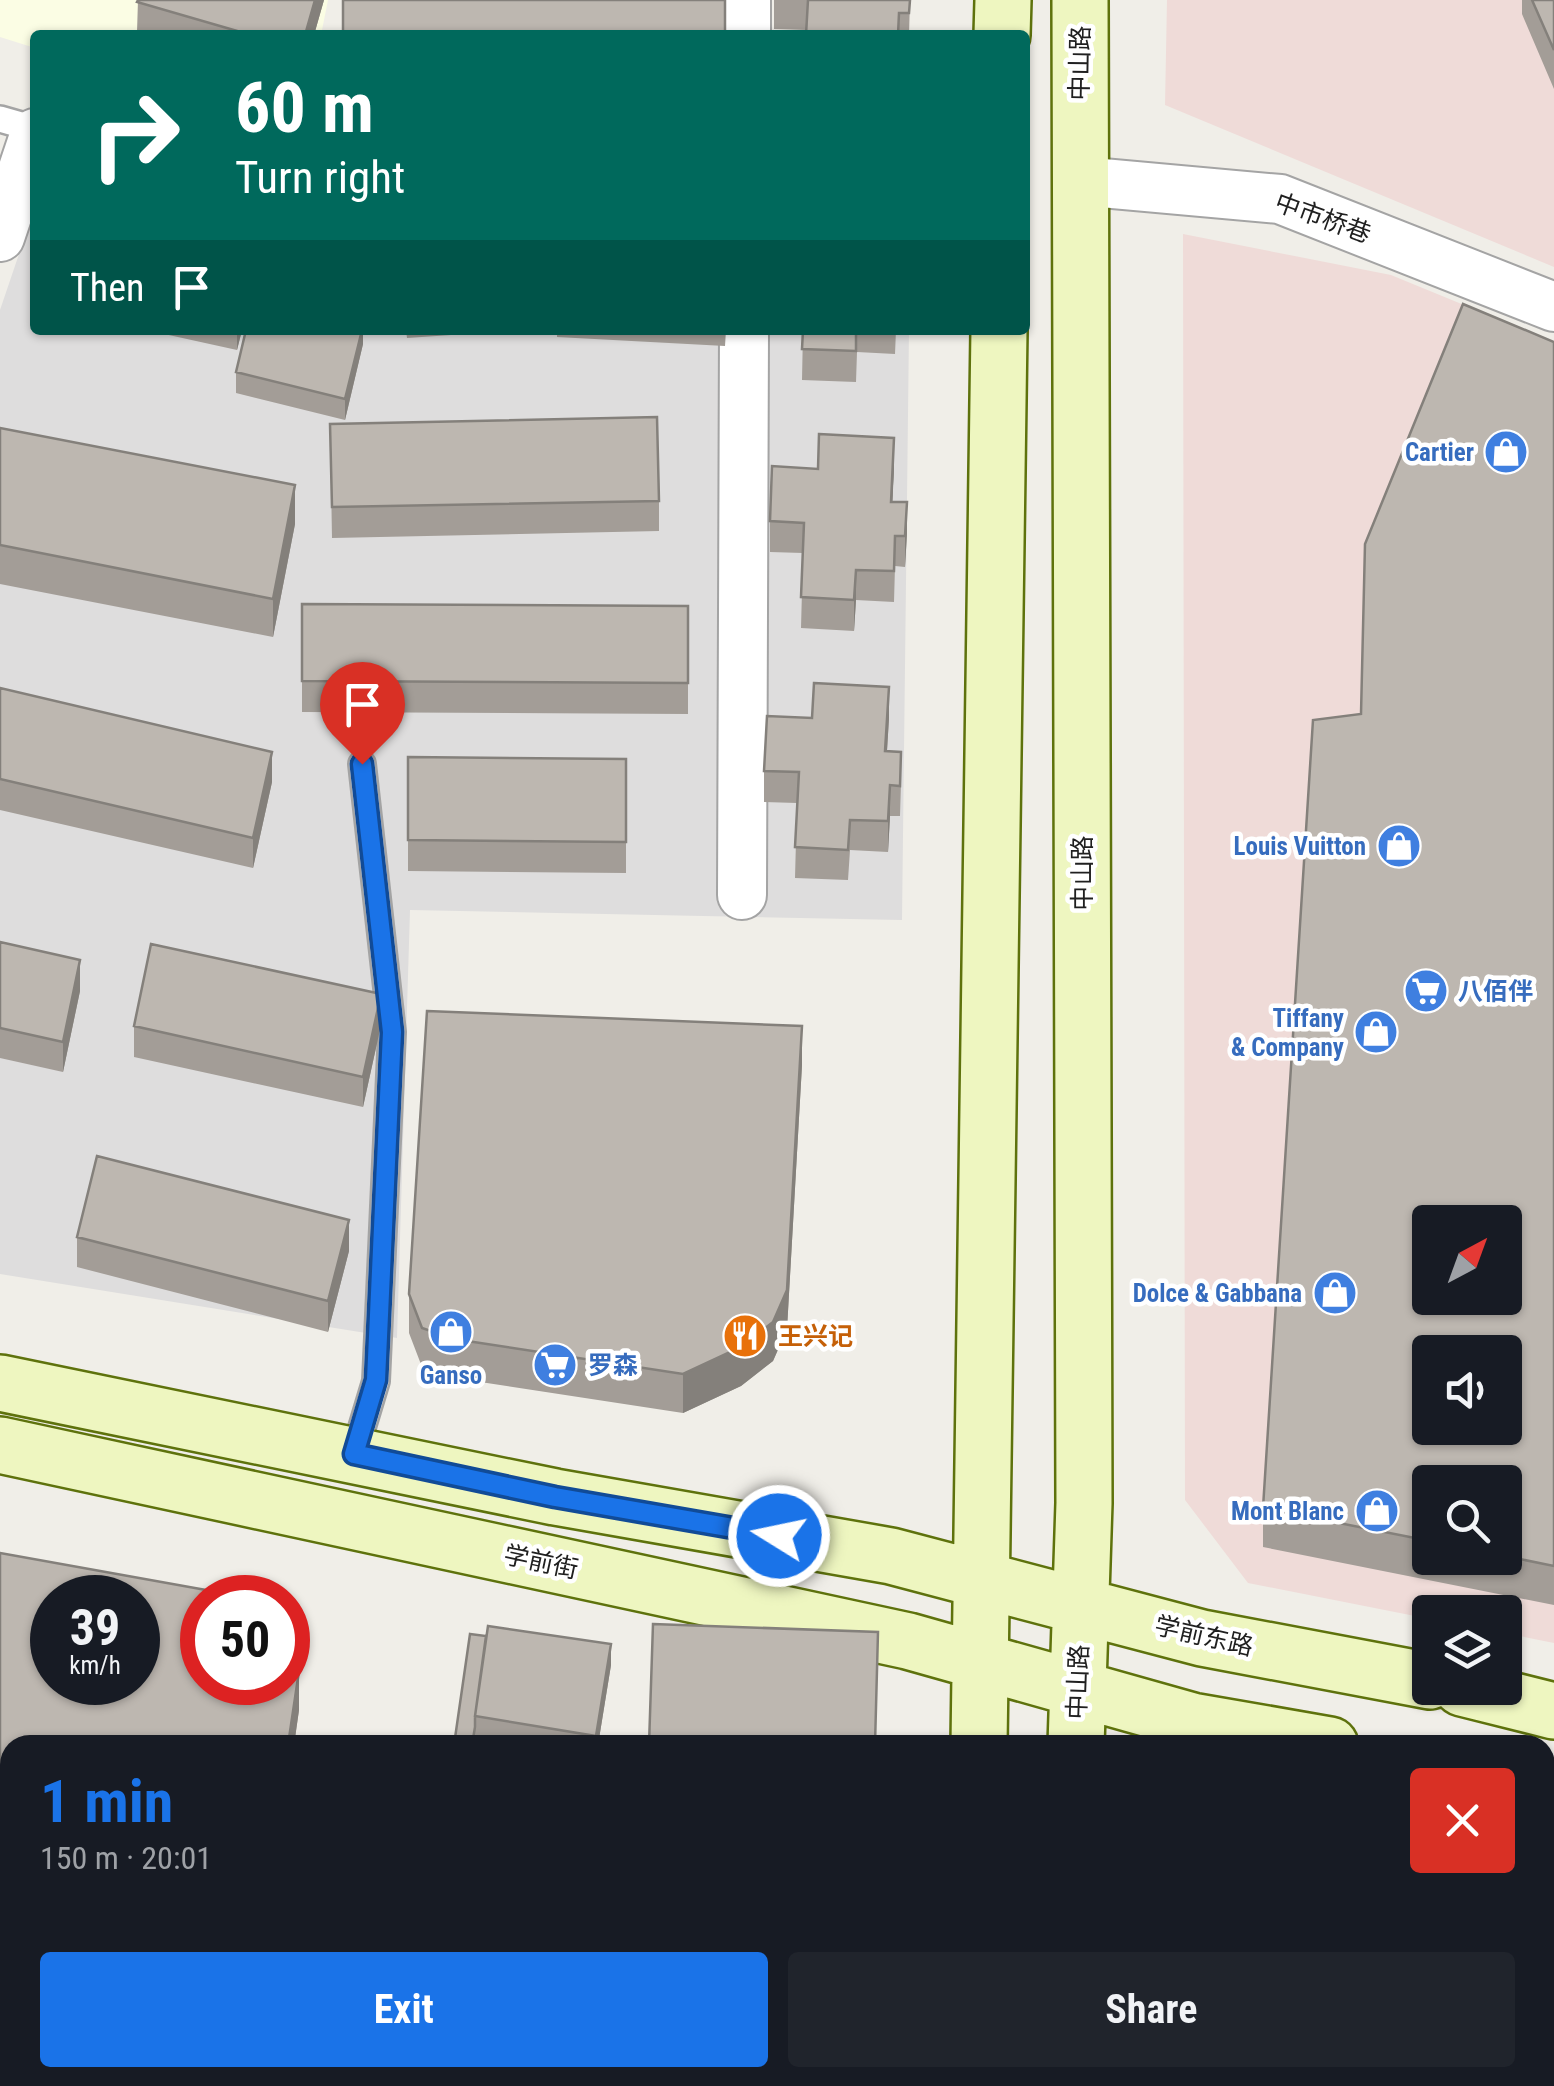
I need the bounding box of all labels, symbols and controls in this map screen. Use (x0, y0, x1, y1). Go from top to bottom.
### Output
street label: 中山路 (1065, 25, 1095, 101)
text: 60 m (235, 67, 374, 149)
icon: right (70, 70, 200, 200)
text: Turn right (235, 151, 405, 204)
street label: 中市桥巷 (1271, 187, 1375, 249)
icon: arrive (164, 260, 219, 315)
text: Then (70, 266, 144, 310)
shop icon: Cartier (1483, 429, 1529, 475)
place label: Cartier (1405, 438, 1474, 467)
pin (320, 662, 405, 765)
icon: arrive (335, 677, 390, 732)
shop icon: Louis Vuitton (1376, 823, 1422, 869)
place label: Louis Vuitton (1233, 832, 1366, 861)
street label: 中山路 (1068, 835, 1097, 911)
supermarket icon: 八佰伴 (1403, 968, 1449, 1014)
place label: 八佰伴 (1458, 977, 1533, 1006)
place label: Tiffany & Company (1231, 1004, 1344, 1062)
shop icon: Tiffany & Company (1353, 1009, 1399, 1055)
north arrow (1412, 1205, 1522, 1315)
map controls (1412, 1205, 1522, 1705)
shop icon: Dolce & Gabbana (1312, 1270, 1358, 1316)
place label: Dolce & Gabbana (1133, 1279, 1302, 1308)
shop icon: Ganso (428, 1309, 474, 1355)
restaurant icon: 王兴记 (722, 1313, 768, 1359)
place label: 王兴记 (778, 1322, 853, 1351)
button: sound (1412, 1335, 1522, 1445)
supermarket icon: 罗森 (532, 1342, 578, 1388)
place label: 罗森 (588, 1351, 638, 1380)
place label: Ganso (420, 1361, 482, 1390)
button: search (1412, 1465, 1522, 1575)
position arrow (727, 1484, 831, 1588)
shop icon: Mont Blanc (1354, 1488, 1400, 1534)
place label: Mont Blanc (1231, 1497, 1344, 1526)
street label: 学前街 (501, 1540, 581, 1584)
speed limit sign: 50 (180, 1575, 310, 1705)
button: layers (1412, 1595, 1522, 1705)
text: 39 (70, 1599, 120, 1657)
street label: 学前东路 (1152, 1611, 1256, 1661)
street label: 中山路 (1062, 1644, 1094, 1720)
text: km/h (69, 1651, 121, 1680)
text: 1 min (40, 1766, 173, 1837)
button: close (1410, 1768, 1515, 1873)
text: 150 m · 20:01 (40, 1839, 212, 1877)
button: Exit (40, 1952, 768, 2067)
button: Share (788, 1952, 1515, 2067)

